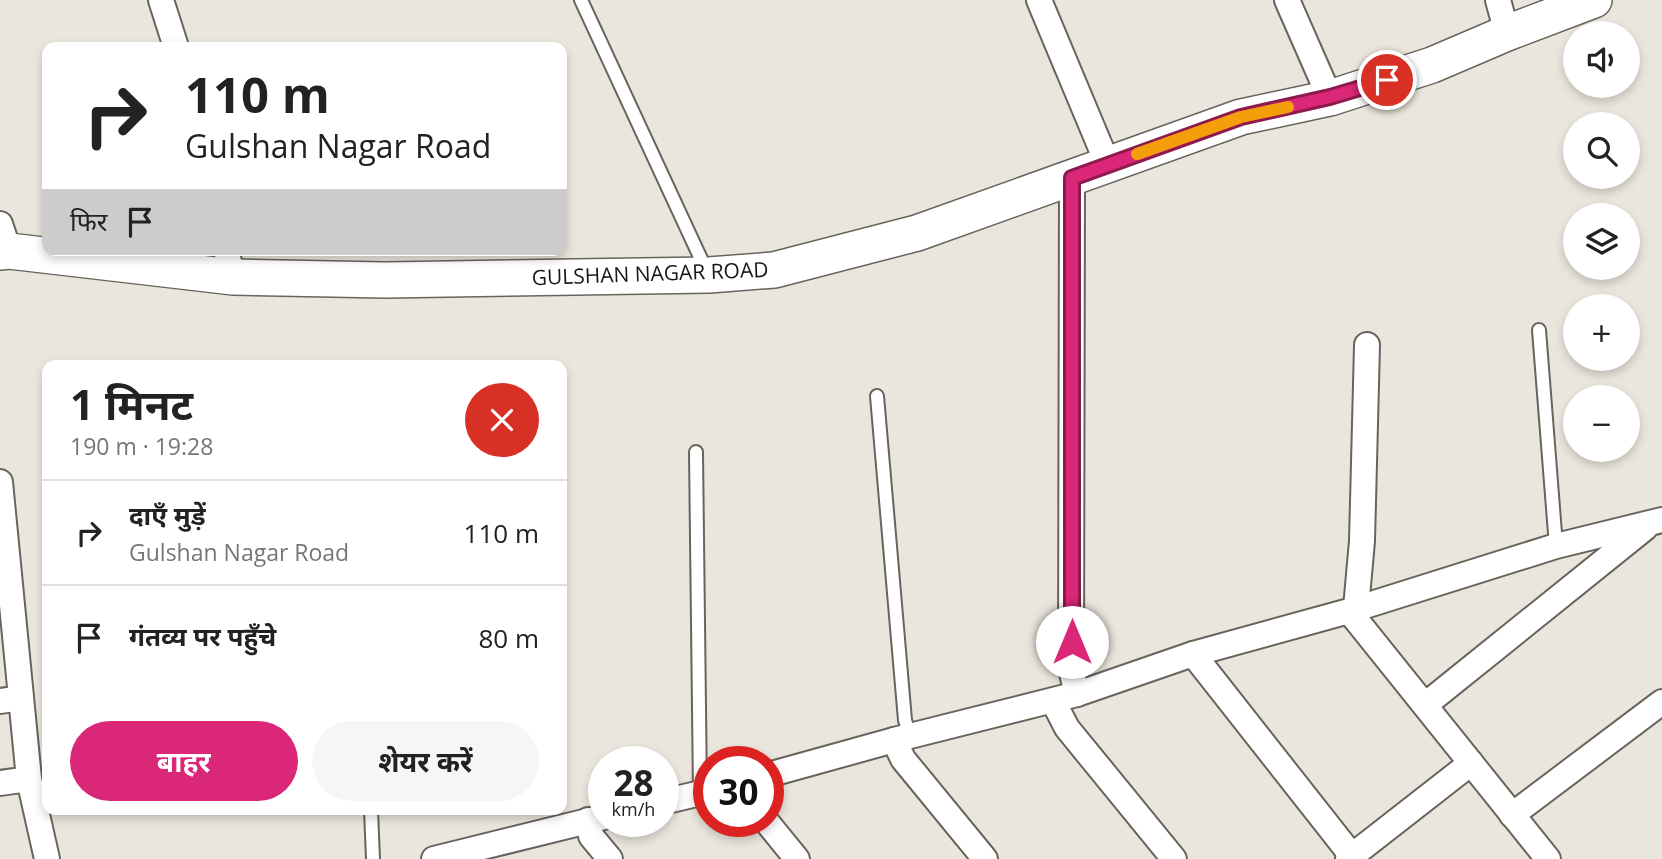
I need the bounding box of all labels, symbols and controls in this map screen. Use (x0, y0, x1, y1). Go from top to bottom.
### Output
map controls (1563, 21, 1640, 462)
button: sound (1563, 21, 1640, 98)
pin (1357, 50, 1417, 110)
text: 110 m (185, 61, 330, 127)
icon: arrive (1368, 61, 1406, 99)
icon: right (70, 70, 161, 161)
button: search (1563, 112, 1640, 189)
text: Gulshan Nagar Road (185, 124, 491, 167)
text: फिर (70, 203, 107, 239)
icon: arrive (121, 203, 159, 241)
button: layers (1563, 203, 1640, 280)
street label: GULSHAN NAGAR ROAD (531, 255, 769, 291)
button: + (1563, 294, 1640, 371)
text: 1 मिनट (70, 375, 193, 432)
button: close (465, 383, 539, 457)
button: − (1563, 385, 1640, 462)
text: 190 m · 19:28 (70, 430, 213, 462)
text: दाएँ मुड़ें (129, 497, 206, 533)
icon: right (70, 514, 108, 552)
text: 110 m (464, 515, 539, 551)
text: Gulshan Nagar Road (129, 536, 349, 568)
position arrow (1035, 605, 1109, 679)
text: गंतव्य पर पहुँचे (129, 618, 276, 654)
icon: arrive (70, 619, 108, 657)
text: 80 m (478, 620, 539, 656)
button: बाहर (70, 721, 298, 801)
button: शेयर करें (312, 721, 539, 801)
speed limit sign: 30 (693, 746, 784, 837)
text: 28 (613, 759, 654, 806)
text: km/h (612, 797, 655, 821)

